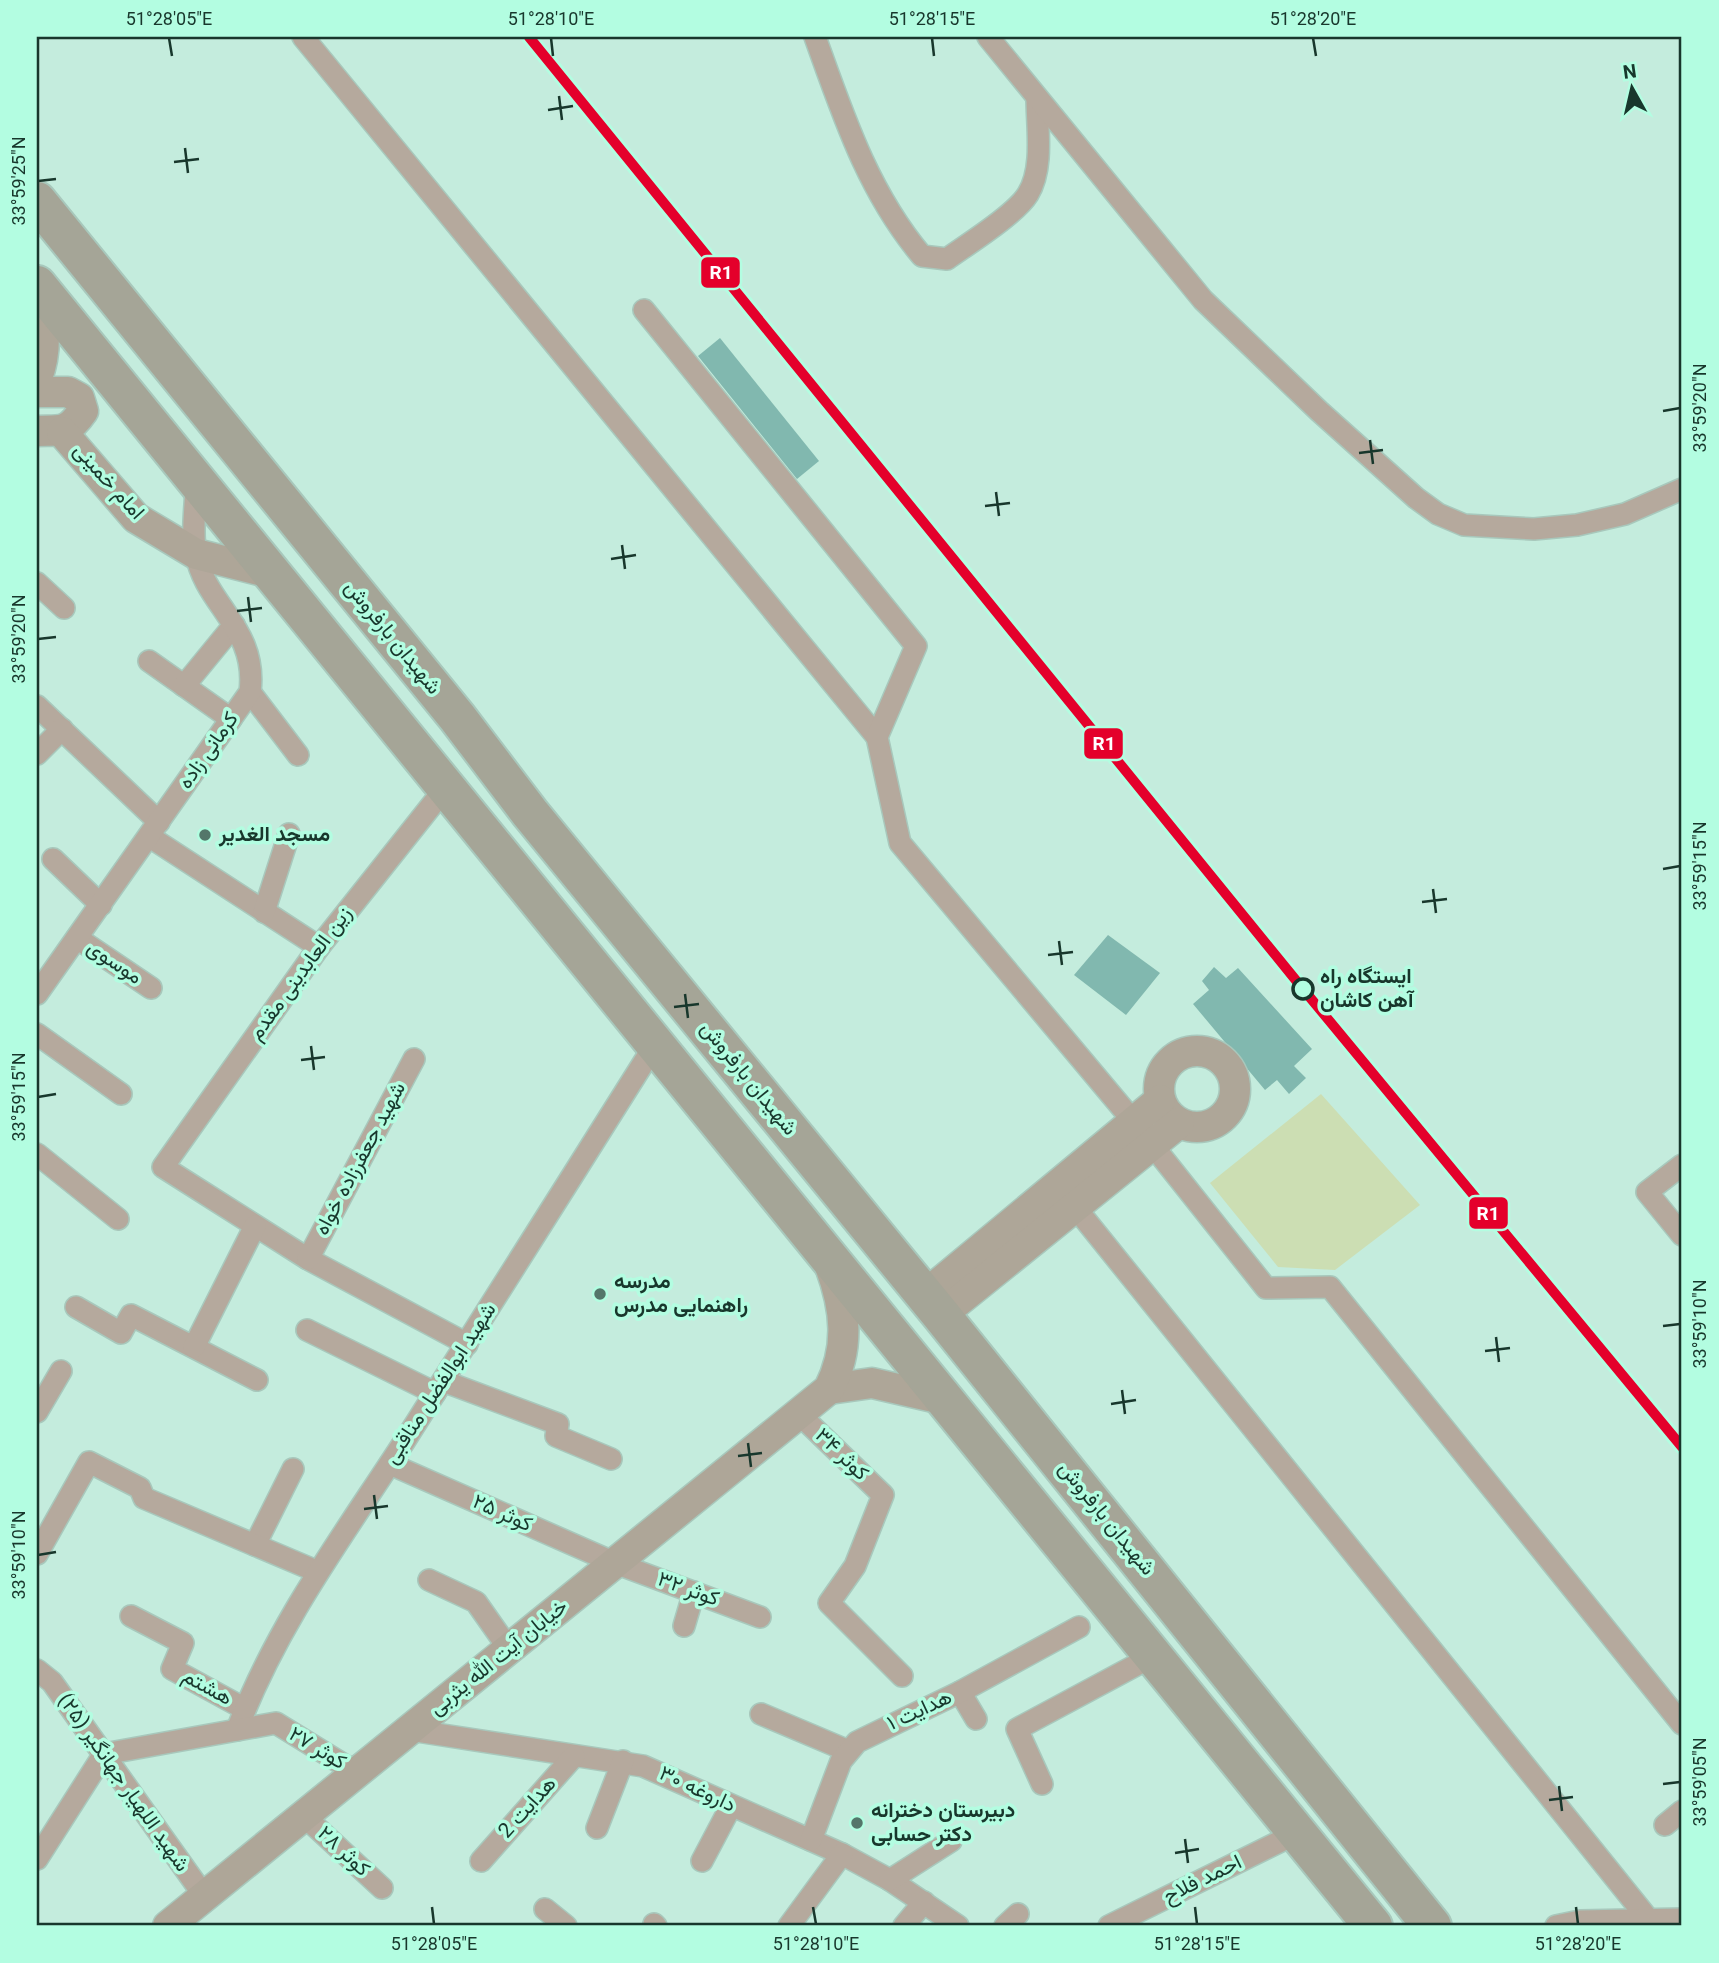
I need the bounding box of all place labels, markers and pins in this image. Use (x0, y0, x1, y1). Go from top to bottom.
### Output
place label: مسجد الغدیر (218, 819, 330, 852)
marker: مسجد الغدیر (197, 827, 213, 843)
place label: ایستگاه راه آهن کاشان (1320, 961, 1415, 1018)
marker: ایستگاه راه آهن کاشان (1292, 978, 1314, 1000)
place label: مدرسه راهنمایی مدرس (614, 1266, 748, 1323)
marker: مدرسه راهنمایی مدرس (592, 1286, 608, 1302)
place label: دبیرستان دخترانه دکتر حسابی (871, 1795, 1015, 1852)
marker: دبیرستان دخترانه دکتر حسابی (849, 1815, 865, 1831)

